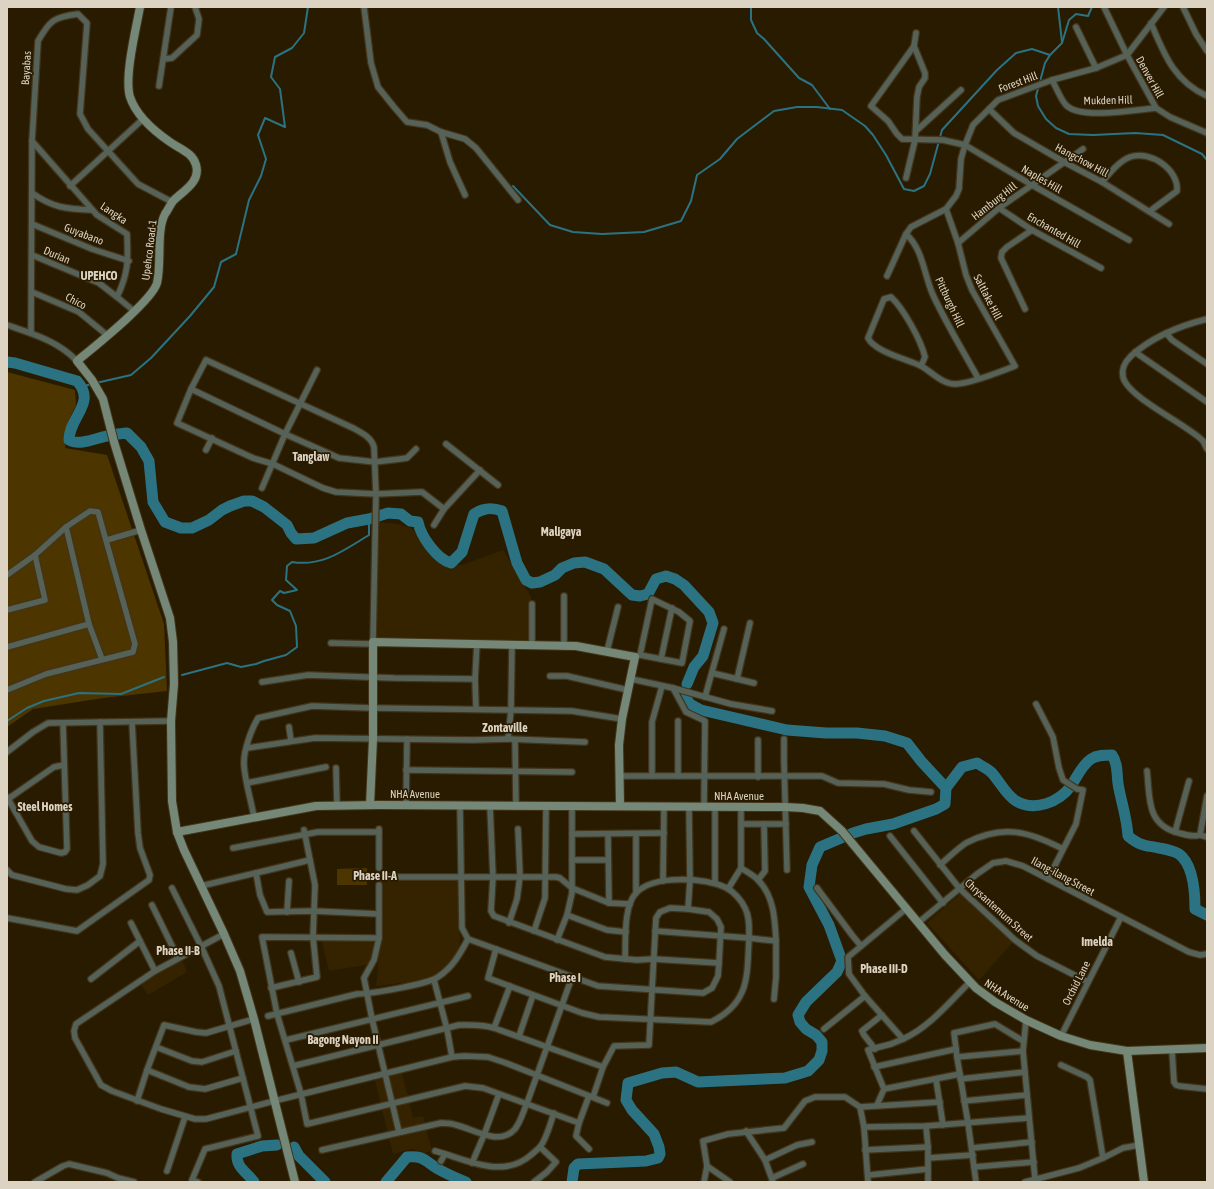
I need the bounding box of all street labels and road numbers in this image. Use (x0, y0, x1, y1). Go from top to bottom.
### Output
street label: Bayabas (19, 51, 33, 85)
street label: Denver Hill (1134, 54, 1166, 100)
street label: Forest Hill (997, 69, 1039, 95)
street label: Mukden Hill (1083, 94, 1133, 106)
street label: Hangchow Hill (1053, 141, 1111, 179)
street label: Naples Hill (1020, 163, 1064, 195)
street label: Hamburg Hill (969, 180, 1019, 222)
street label: Langka (98, 200, 130, 226)
street label: Enchanted Hill (1025, 210, 1083, 250)
street label: Upehco Road-1 (139, 219, 159, 281)
street label: Guyabano (62, 221, 106, 247)
street label: Durian (42, 244, 72, 266)
street label: Saltlake Hill (971, 272, 1005, 322)
street label: Pittburgh Hill (933, 275, 967, 329)
street label: Chico (63, 291, 89, 311)
street label: NHA Avenue (390, 788, 440, 800)
street label: NHA Avenue (714, 790, 764, 802)
street label: Ilang-ilang Street (1029, 854, 1097, 898)
street label: Chrysantemum Street (963, 876, 1035, 944)
street label: Orchid Lane (1060, 959, 1092, 1007)
street label: NHA Avenue (983, 977, 1031, 1013)

